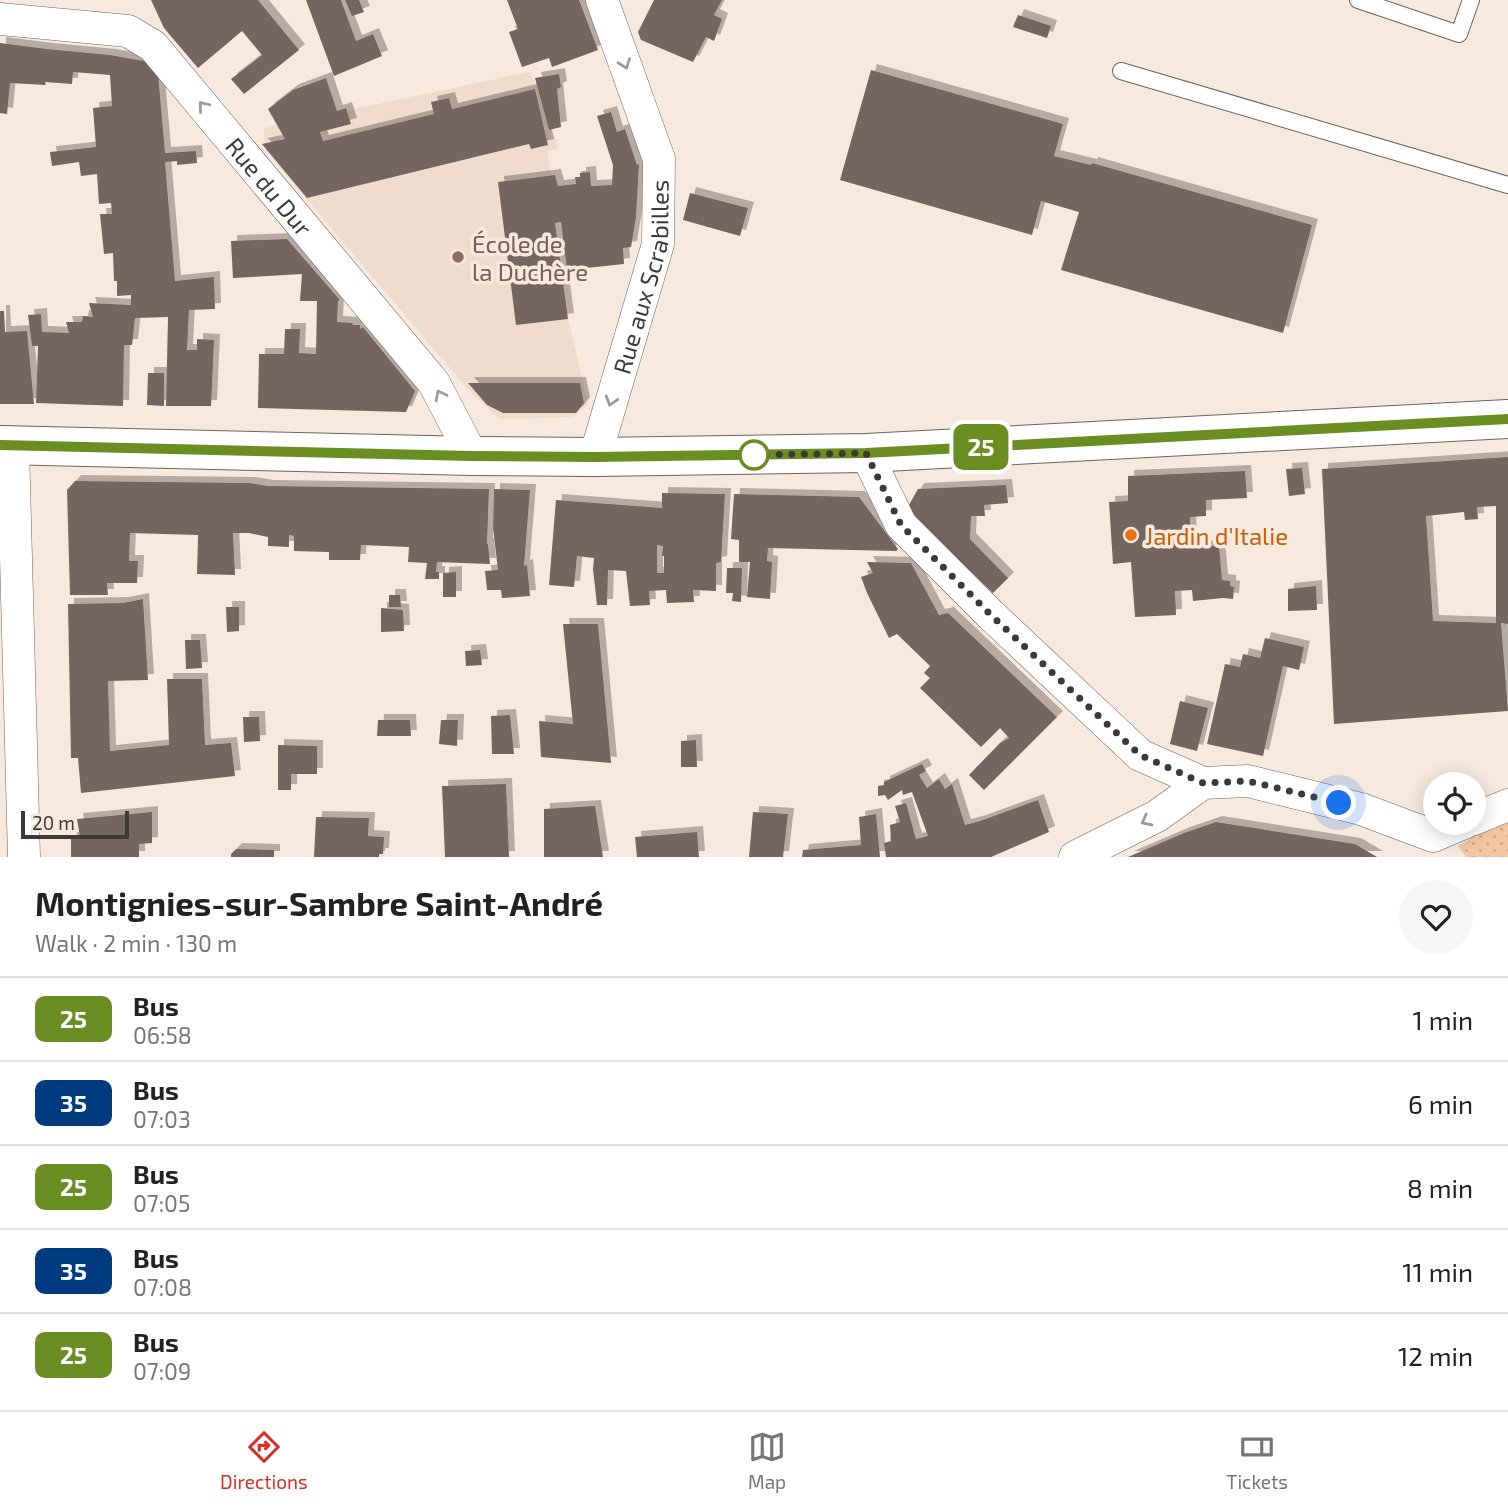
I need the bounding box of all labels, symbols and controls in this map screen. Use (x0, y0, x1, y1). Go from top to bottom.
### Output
one-way arrow (617, 57, 631, 70)
one-way arrow (199, 101, 211, 114)
street label: Rue du Dur (221, 131, 319, 241)
street label: Rue aux Scrabilles (606, 180, 673, 377)
place label: École de la Duchère (472, 229, 588, 286)
marker: École de la Duchère (450, 249, 466, 265)
one-way arrow (435, 390, 449, 402)
one-way arrow (605, 395, 620, 407)
line badge: 25 (950, 424, 1012, 470)
text: 25 (967, 432, 995, 461)
unlabelled marker (739, 440, 769, 470)
place label: Jardin d'Italie (1145, 521, 1288, 550)
marker: Jardin d'Italie (1123, 527, 1139, 543)
map controls (1423, 772, 1486, 835)
button: locate (1423, 772, 1486, 835)
your location (1321, 785, 1356, 820)
scale bar (21, 808, 130, 840)
text: 20 m (32, 811, 75, 834)
one-way arrow (1141, 813, 1154, 827)
button: heart (1399, 880, 1473, 954)
text: Montignies-sur-Sambre Saint-André (35, 883, 603, 923)
text: Walk · 2 min · 130 m (35, 929, 237, 957)
text: Bus (133, 990, 179, 1021)
text: 25 (60, 1004, 87, 1033)
text: 1 min (1413, 1004, 1473, 1035)
text: 06:58 (133, 1021, 192, 1049)
text: Bus (133, 1074, 179, 1105)
text: 35 (60, 1088, 87, 1117)
text: 6 min (1408, 1088, 1473, 1119)
text: 07:03 (133, 1105, 191, 1133)
text: Bus (133, 1158, 179, 1189)
text: 25 (60, 1172, 87, 1201)
text: 8 min (1407, 1172, 1473, 1203)
text: 07:05 (133, 1189, 190, 1217)
text: Bus (133, 1242, 179, 1273)
text: 35 (60, 1256, 87, 1285)
text: 11 min (1402, 1256, 1473, 1287)
text: 07:08 (133, 1273, 192, 1301)
text: Bus (133, 1326, 179, 1357)
text: 25 (60, 1340, 87, 1369)
text: 12 min (1398, 1340, 1473, 1371)
text: 07:09 (133, 1357, 191, 1385)
tab: Directions (220, 1428, 308, 1493)
tab: Map (748, 1428, 786, 1493)
tab: Tickets (1226, 1428, 1288, 1493)

